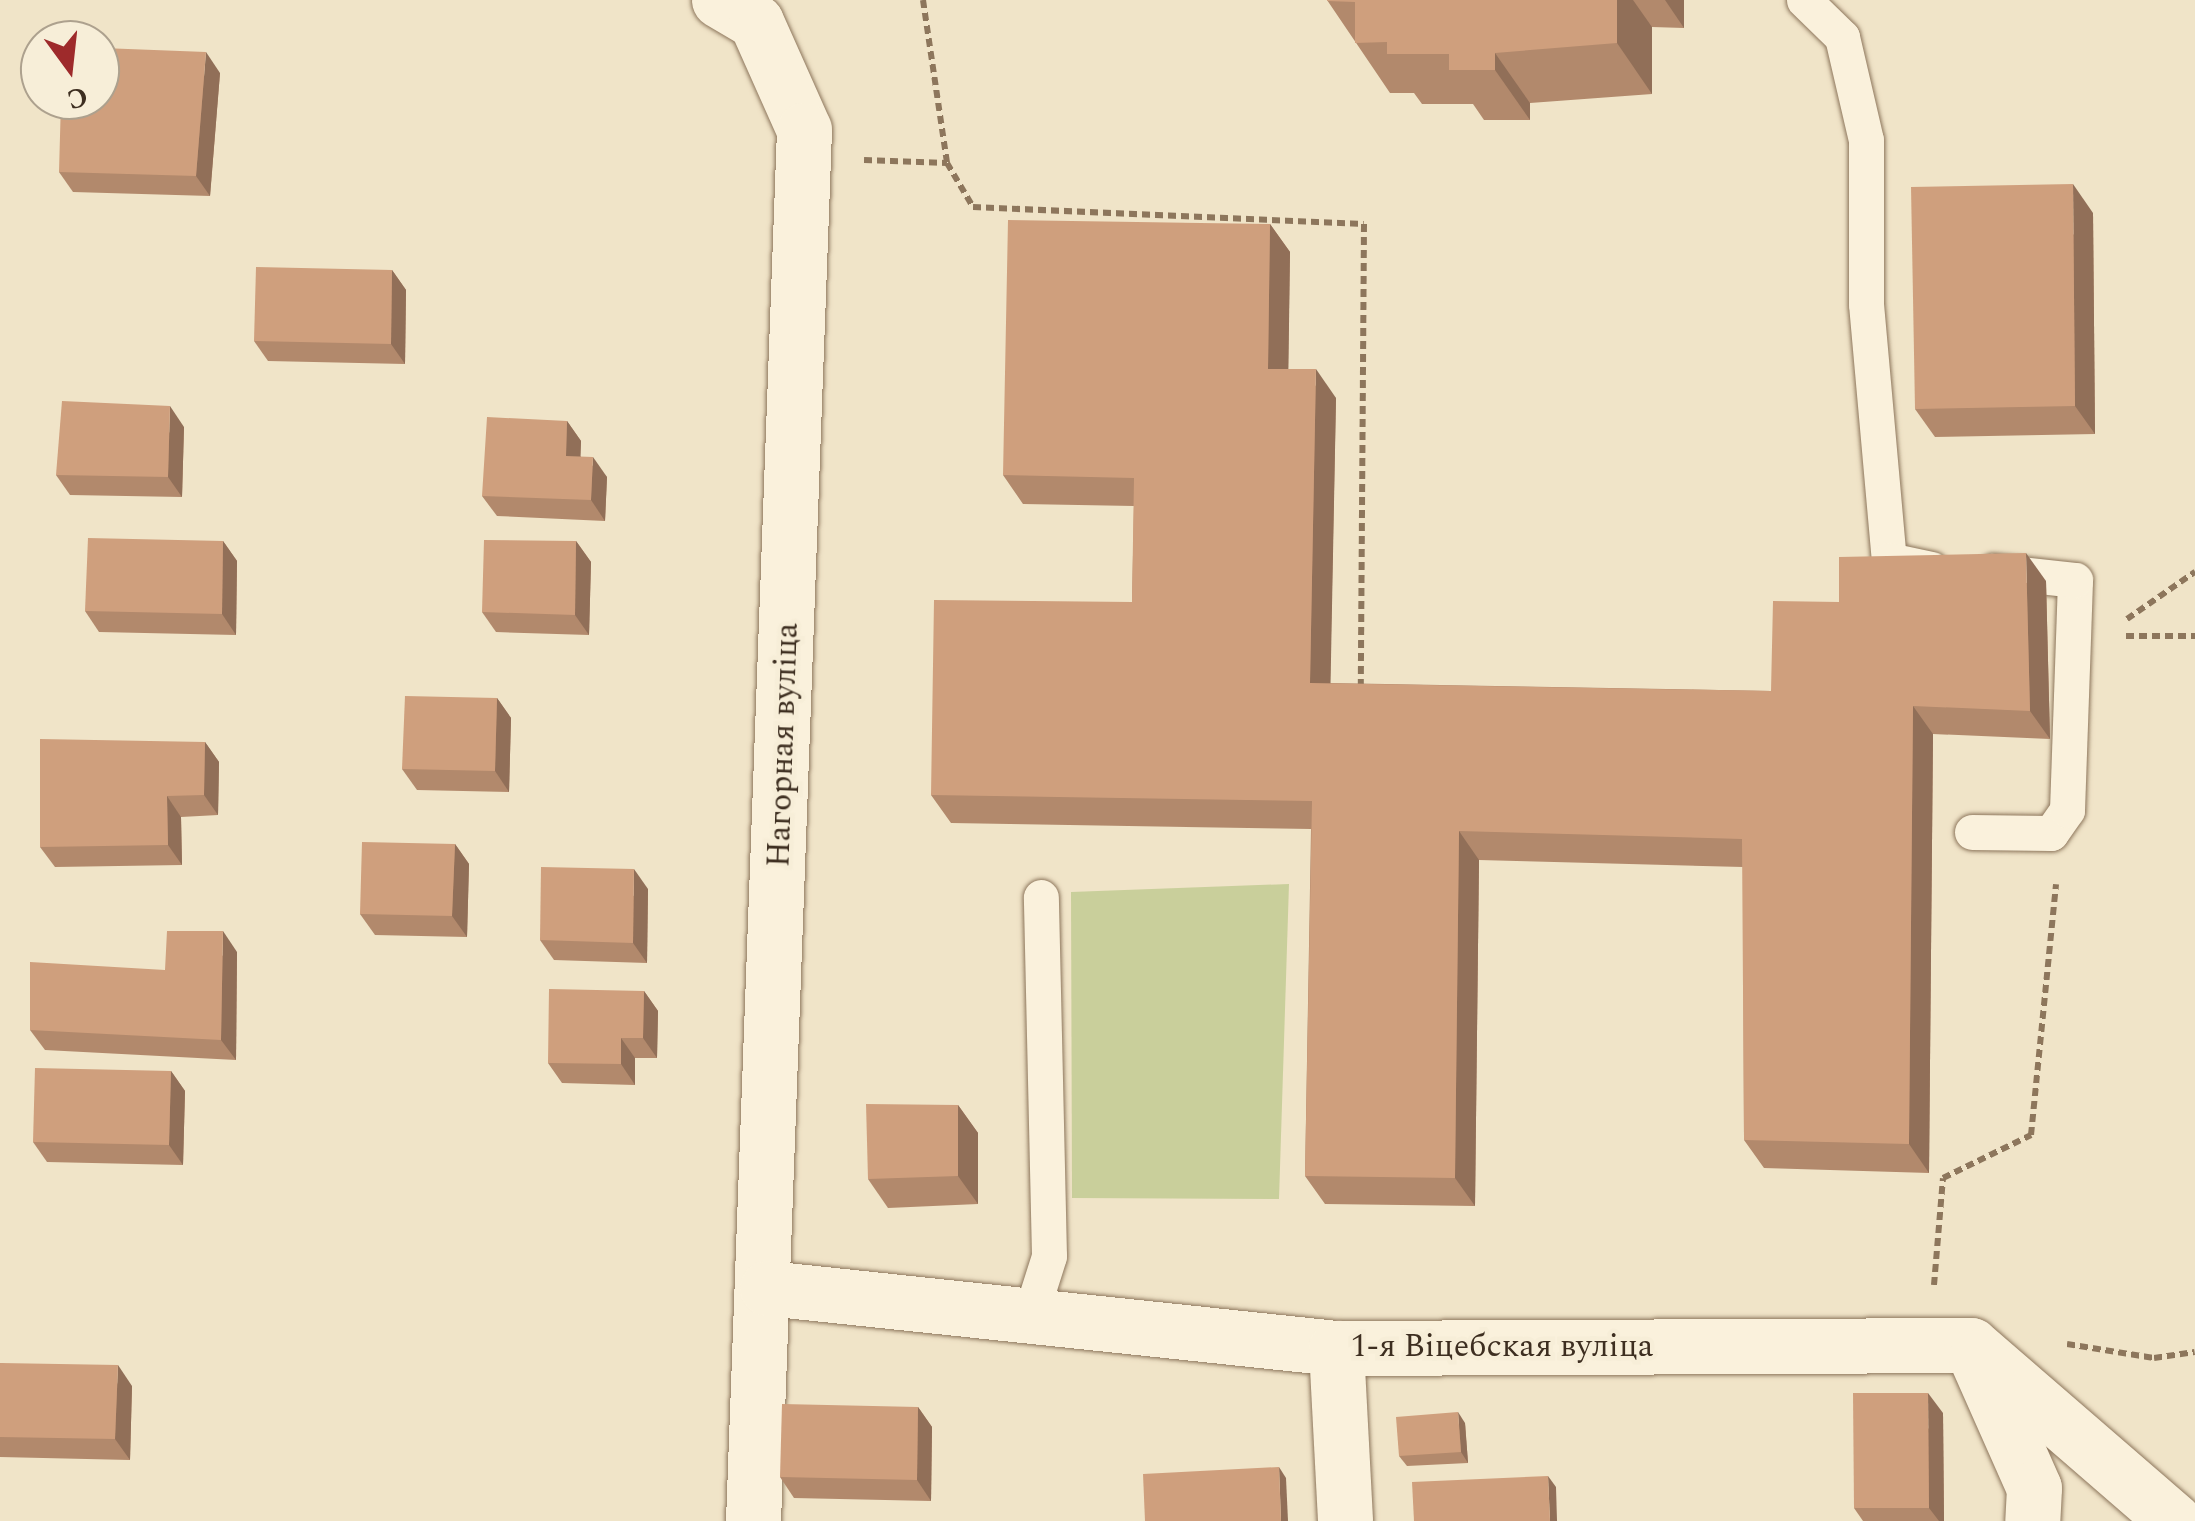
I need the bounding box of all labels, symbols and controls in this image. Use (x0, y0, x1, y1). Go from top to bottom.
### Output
north arrow (20, 20, 120, 120)
text: С (62, 74, 93, 121)
street label: Нагорная вуліца (761, 622, 807, 868)
street label: 1-я Віцебская вуліца (1351, 1328, 1653, 1366)

